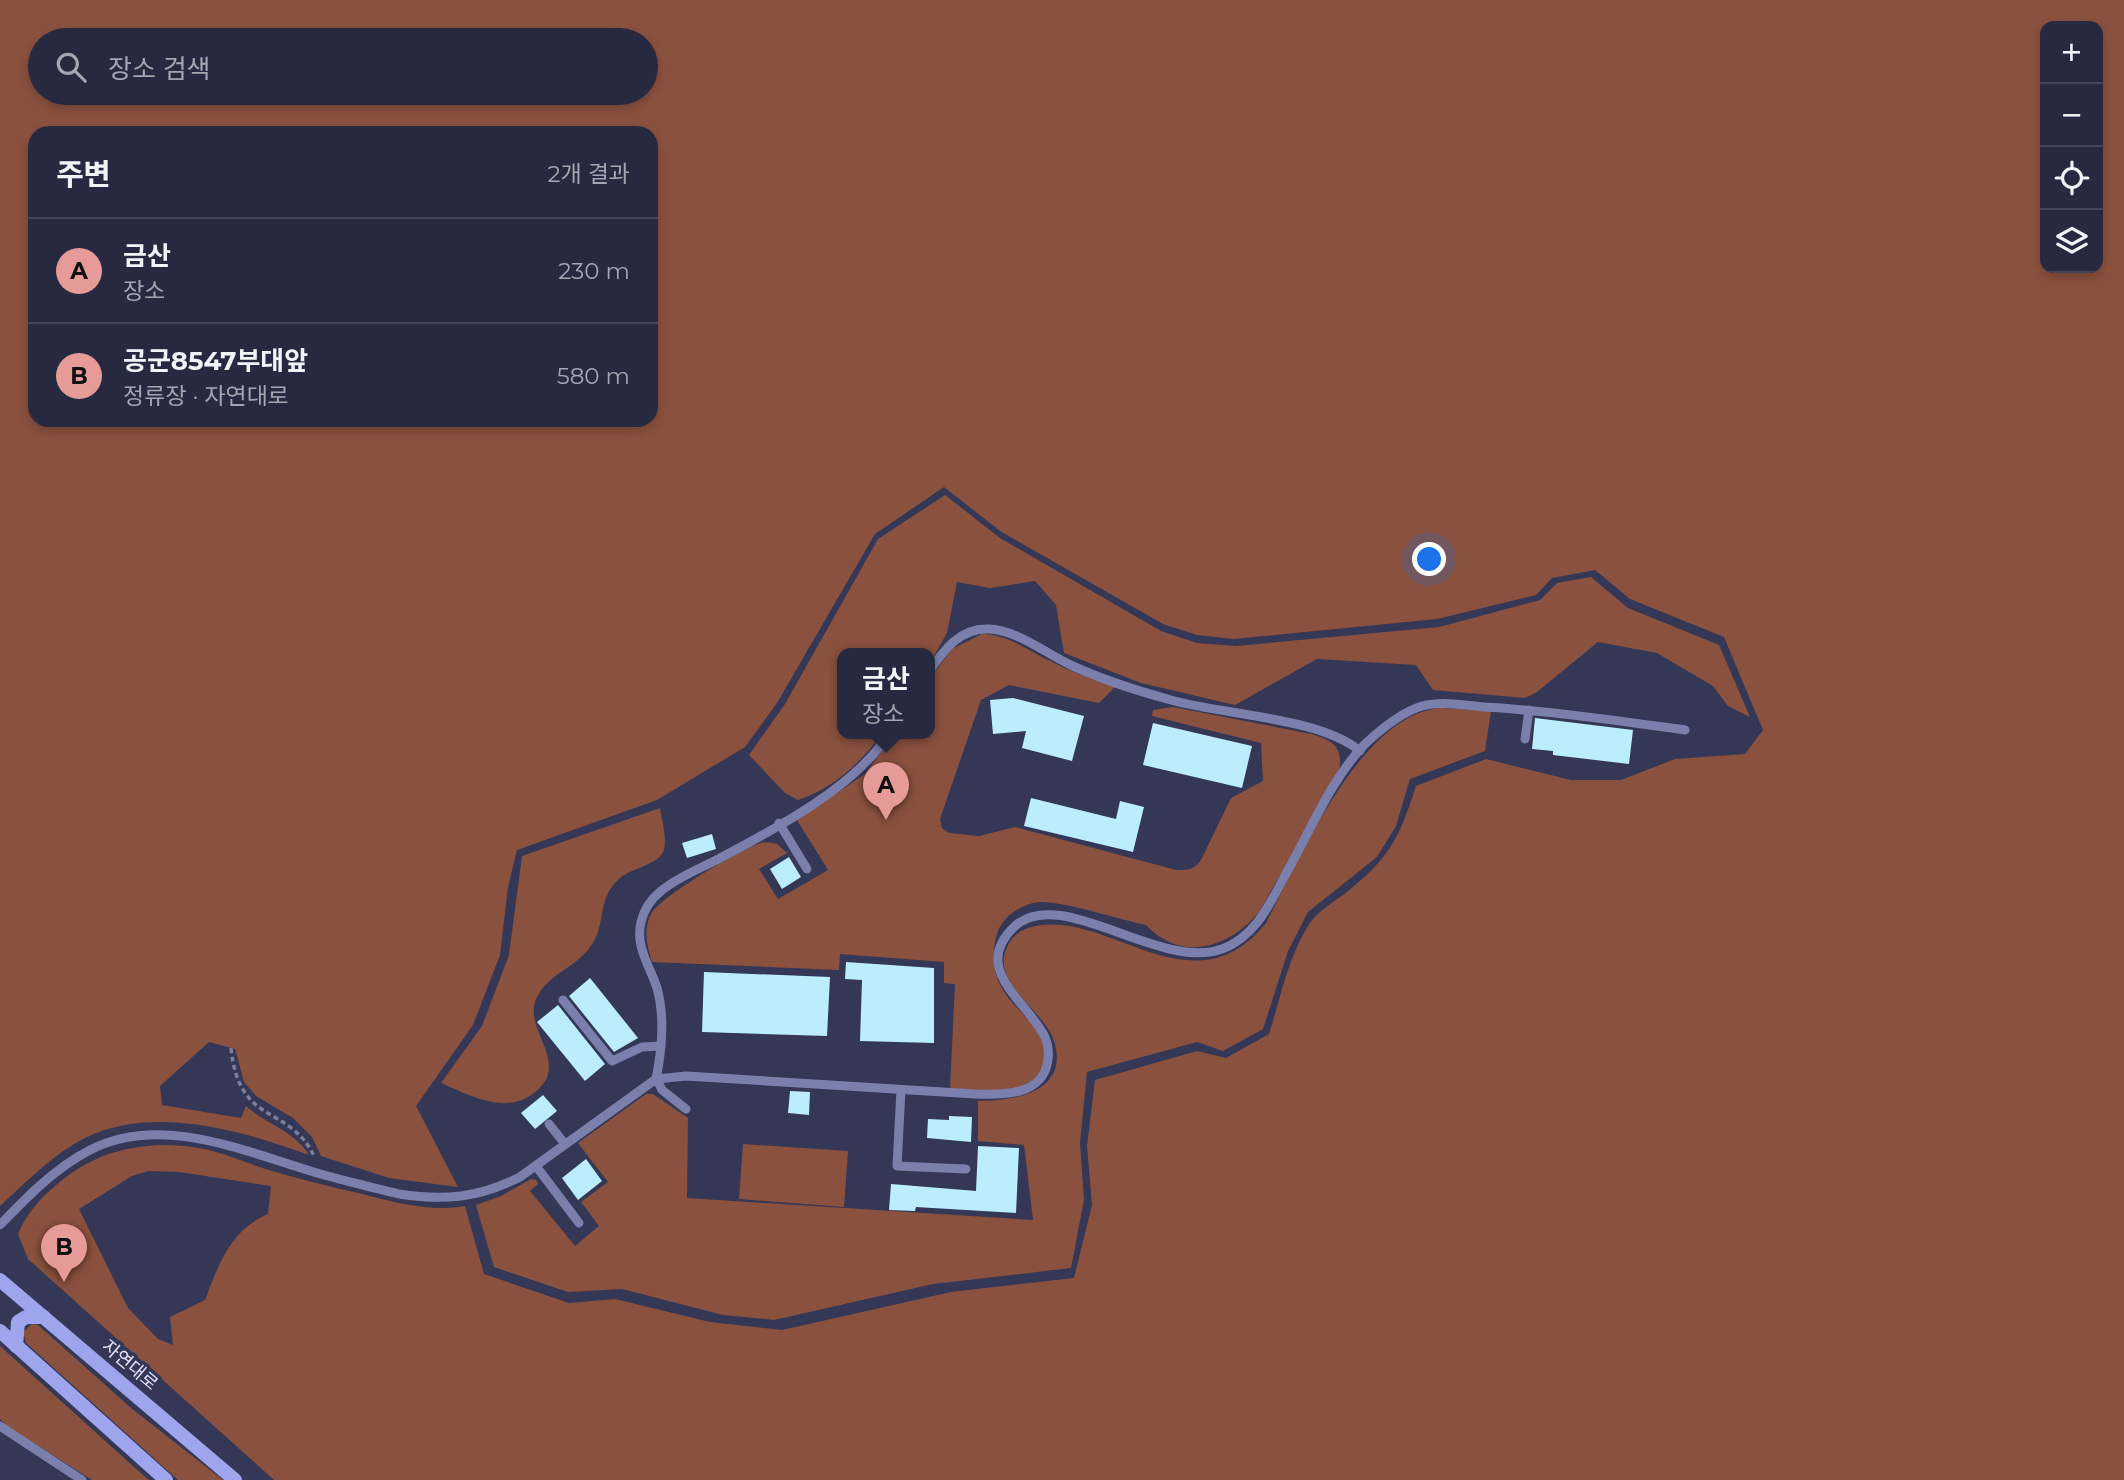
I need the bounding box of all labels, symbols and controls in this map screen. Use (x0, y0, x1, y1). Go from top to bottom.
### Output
map controls (2040, 21, 2103, 273)
button: + (2040, 21, 2103, 84)
search box (28, 28, 658, 105)
icon: search (52, 48, 90, 86)
text: 장소 검색 (108, 53, 211, 85)
button: − (2040, 84, 2103, 147)
button: locate (2040, 147, 2103, 210)
text: 주변 (56, 156, 111, 193)
text: 2개 결과 (547, 160, 630, 188)
button: layers (2040, 210, 2103, 273)
text: 금산 (123, 240, 171, 272)
text: A (70, 257, 88, 285)
text: 230 m (558, 257, 630, 285)
text: 장소 (123, 277, 165, 305)
text: 공군8547부대앞 (123, 345, 308, 377)
text: B (70, 362, 88, 390)
text: 580 m (557, 362, 630, 390)
text: 정류장 · 자연대로 (123, 382, 289, 410)
your location (1412, 542, 1446, 576)
popup (837, 648, 935, 739)
text: 금산 (862, 663, 910, 695)
text: 장소 (862, 700, 904, 728)
pin: A (863, 762, 909, 820)
pin: B (41, 1224, 87, 1282)
street label: 자연대로 (98, 1335, 162, 1395)

